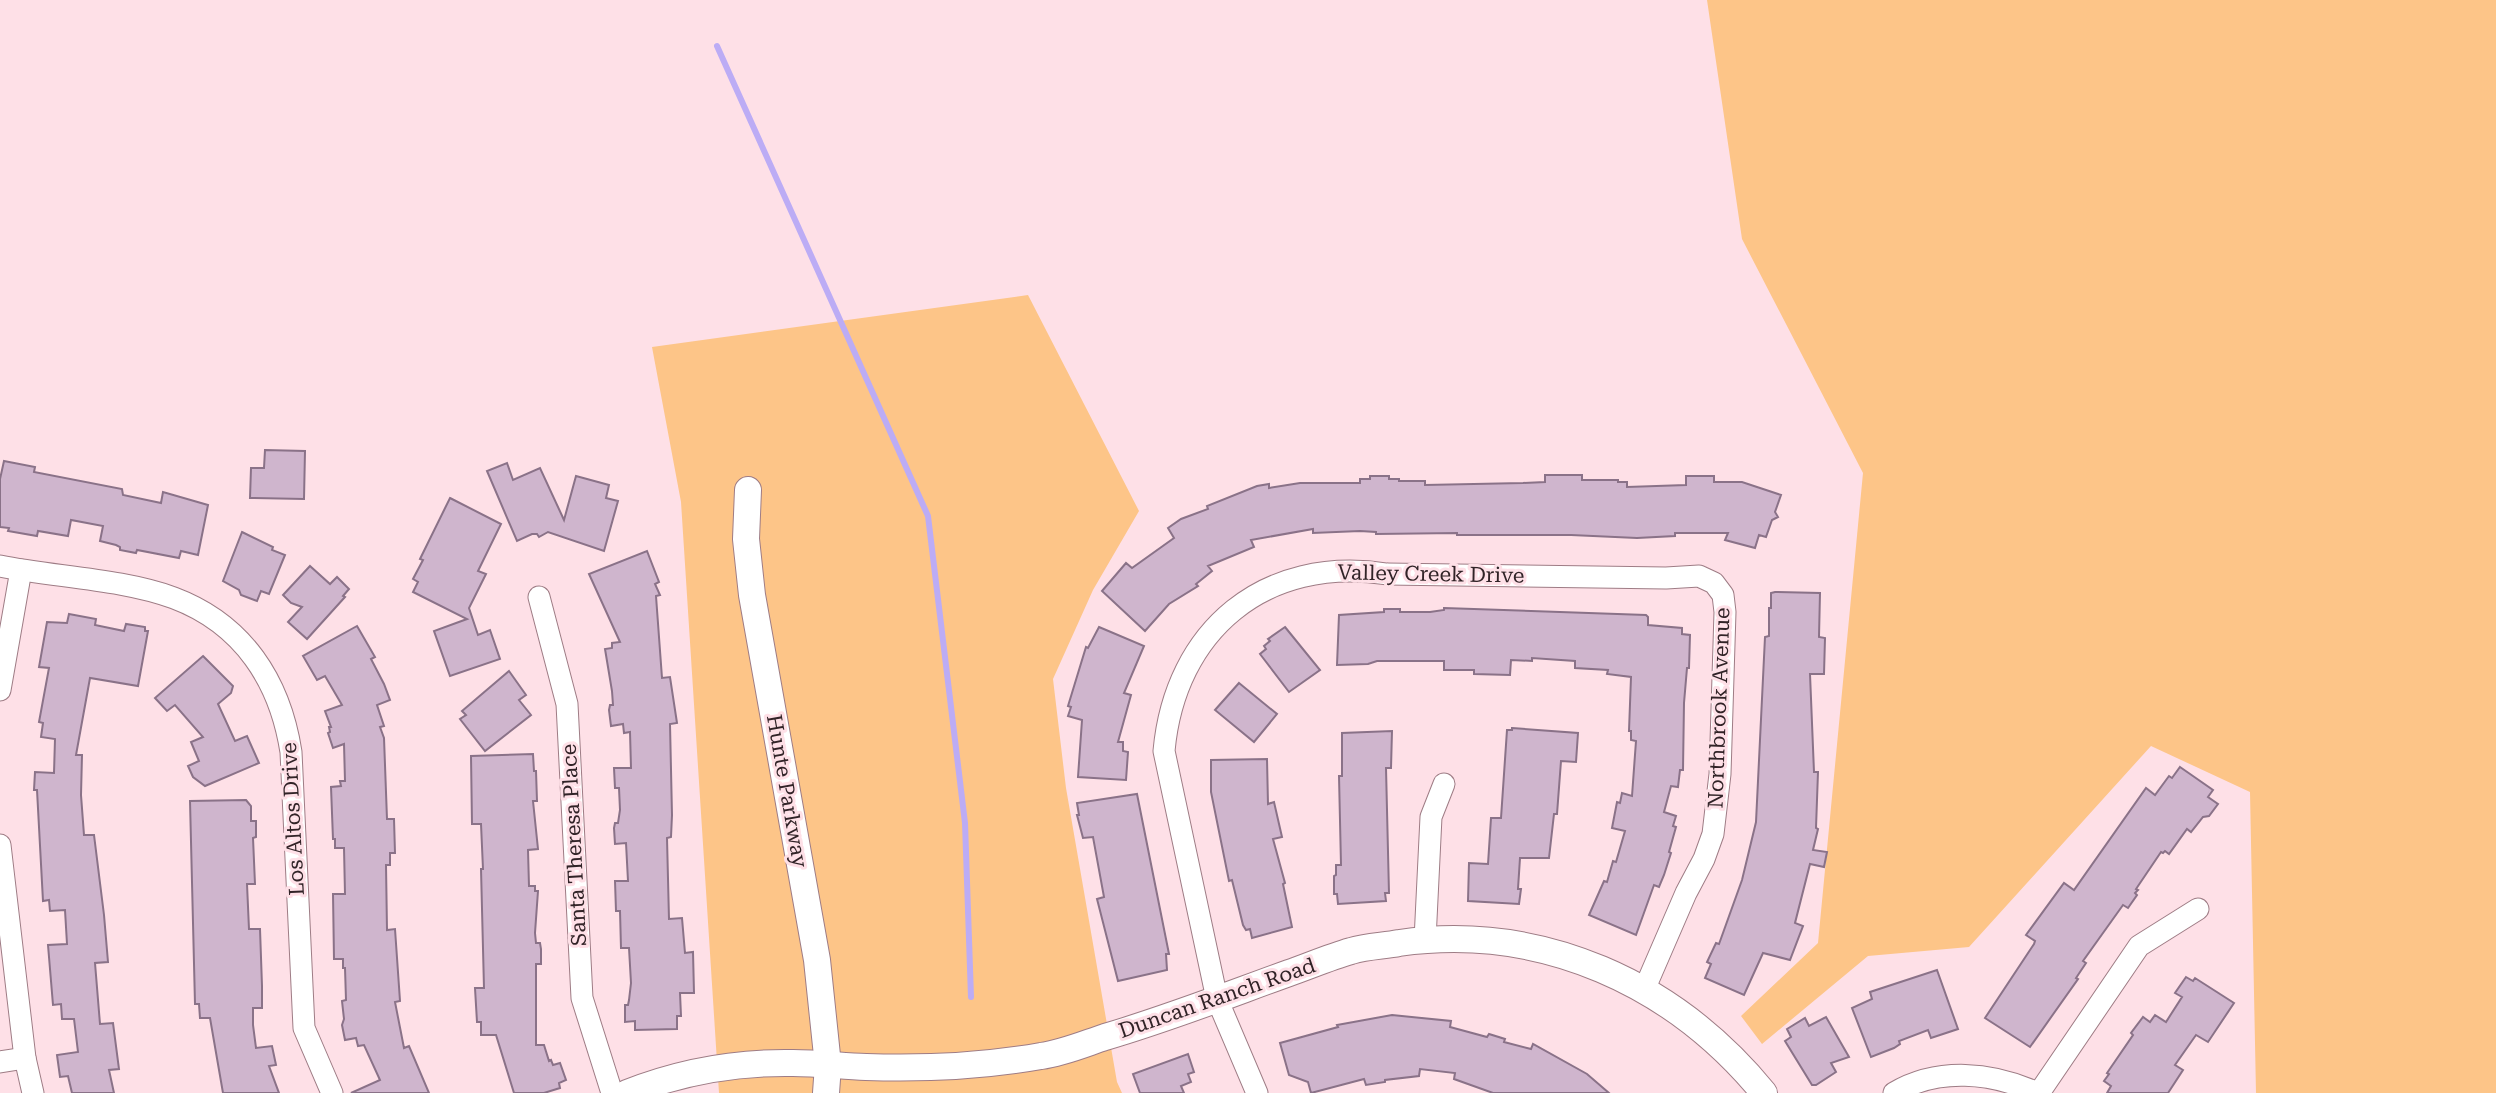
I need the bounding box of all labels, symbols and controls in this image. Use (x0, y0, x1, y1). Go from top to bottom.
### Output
street label: Valley Creek Drive (1337, 560, 1525, 588)
street label: Northbrook Avenue (1703, 607, 1735, 809)
street label: Hunte Parkway (762, 713, 812, 870)
street label: Los Altos Drive (277, 742, 309, 896)
street label: Santa Theresa Place (557, 743, 591, 947)
street label: Duncan Ranch Road (1116, 953, 1319, 1043)

